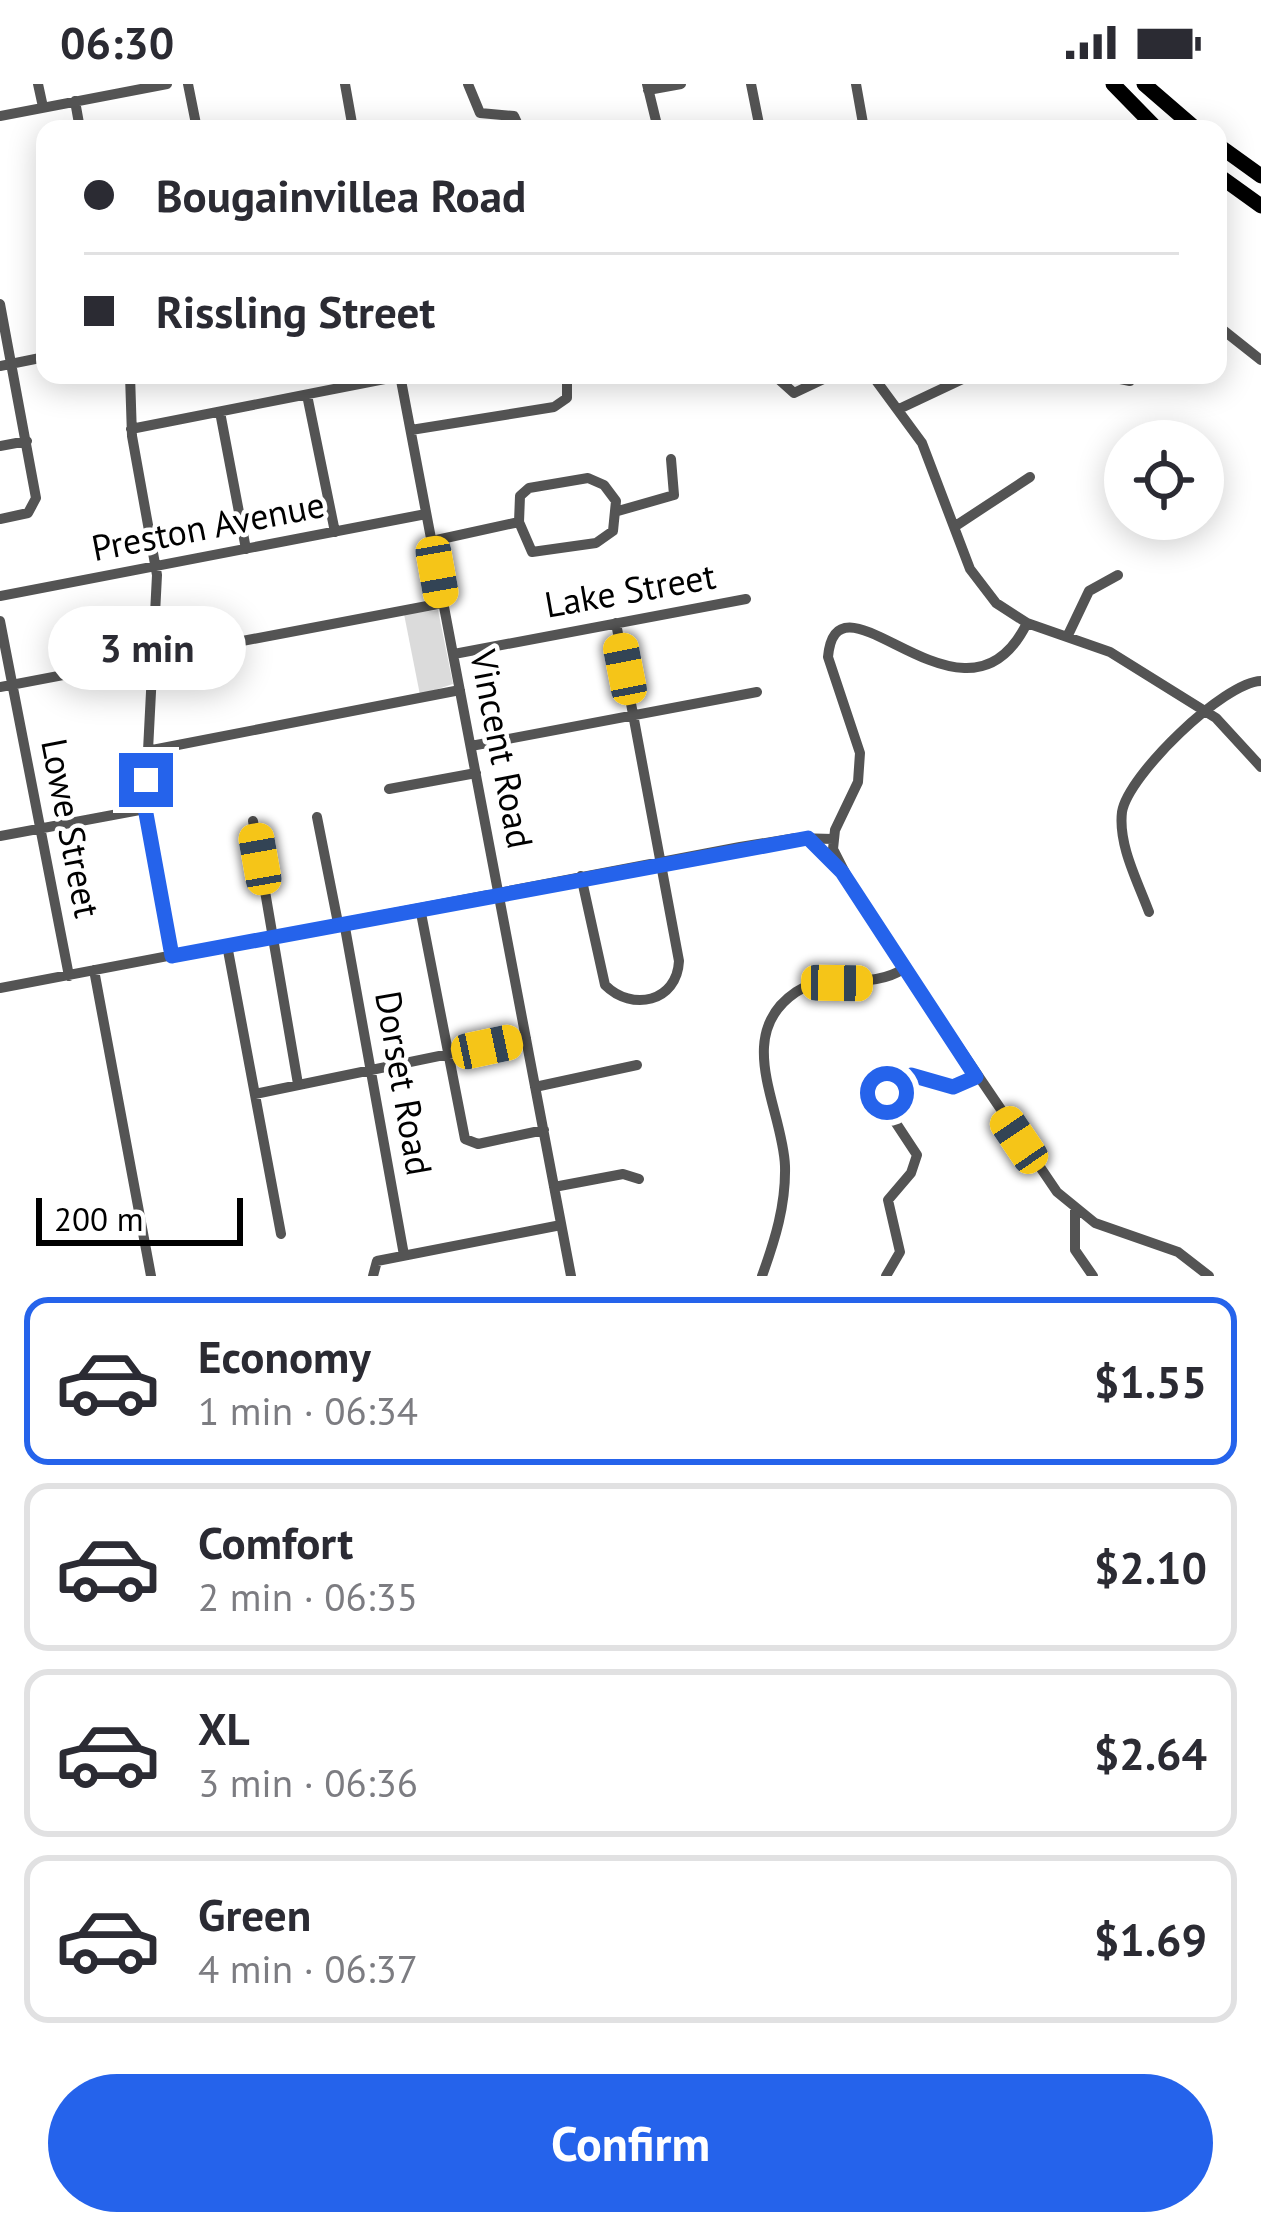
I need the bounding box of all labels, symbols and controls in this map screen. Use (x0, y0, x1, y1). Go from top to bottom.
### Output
text: 06:30 (60, 13, 174, 71)
text: Bougainvillea Road (156, 166, 526, 224)
text: Rissling Street (156, 282, 435, 340)
map controls (1104, 420, 1224, 540)
button: locate (1104, 420, 1224, 540)
street label: Preston Avenue (87, 480, 328, 571)
car (413, 533, 461, 611)
street label: Lake Street (541, 551, 719, 628)
callout: 3 min (47, 606, 245, 690)
text: 3 min (99, 622, 195, 673)
car (600, 630, 650, 708)
street label: Vincent Road (460, 645, 545, 852)
street label: Lowe Street (31, 734, 112, 921)
route end (119, 753, 173, 807)
car (236, 820, 284, 898)
car (801, 964, 873, 1002)
street label: Dorset Road (365, 987, 444, 1179)
car (448, 1022, 526, 1072)
route start (860, 1066, 914, 1120)
car (984, 1100, 1054, 1180)
scale bar (36, 1192, 243, 1245)
text: 200 m (54, 1197, 144, 1240)
icon: car (54, 1327, 162, 1435)
text: Economy (198, 1327, 371, 1385)
text: $1.55 (1094, 1352, 1207, 1410)
text: 1 min · 06:34 (198, 1385, 418, 1436)
icon: car (54, 1513, 162, 1621)
text: Comfort (198, 1513, 353, 1571)
text: $2.10 (1094, 1538, 1207, 1596)
text: 2 min · 06:35 (198, 1571, 418, 1622)
icon: car (54, 1699, 162, 1807)
text: XL (198, 1699, 250, 1757)
text: $2.64 (1094, 1724, 1207, 1782)
text: 3 min · 06:36 (198, 1757, 418, 1808)
icon: car (54, 1885, 162, 1993)
text: Green (198, 1885, 311, 1943)
text: $1.69 (1094, 1910, 1207, 1968)
text: 4 min · 06:37 (198, 1943, 418, 1994)
button: Confirm (48, 2074, 1213, 2212)

